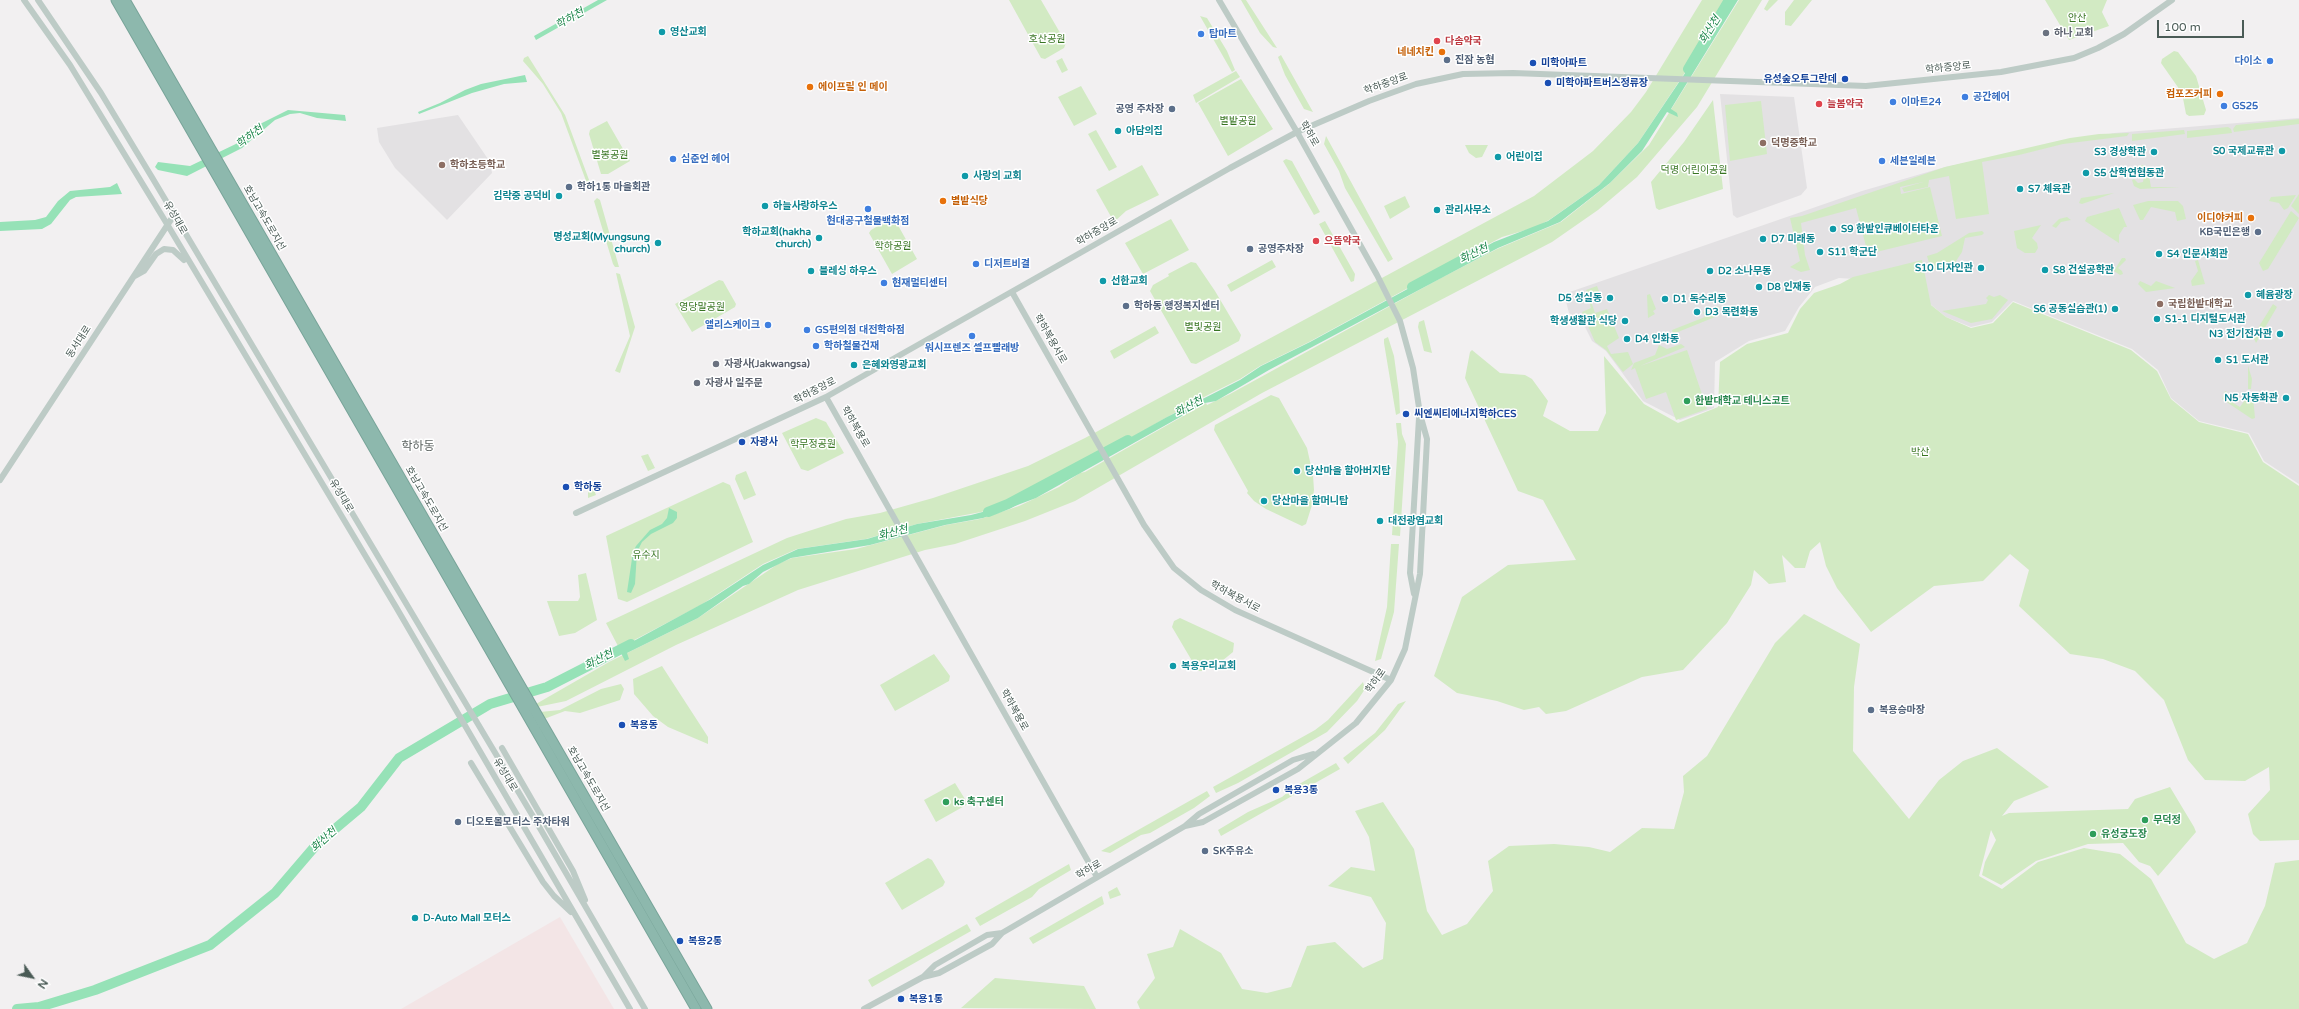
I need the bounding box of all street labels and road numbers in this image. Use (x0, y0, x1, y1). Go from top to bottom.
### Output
street label: 학하중앙로 (1924, 60, 1972, 76)
street label: 학하중앙로 (1362, 70, 1410, 98)
street label: 학하로 (1297, 119, 1321, 149)
street label: 호남고속도로지선 (240, 183, 288, 253)
street label: 유성대로 (161, 199, 189, 237)
street label: 학하중앙로 (1074, 215, 1120, 249)
street label: 학하복용서로 (1031, 312, 1069, 366)
street label: 동서대로 (64, 323, 94, 361)
street label: 학하중앙로 (792, 375, 838, 407)
street label: 학하복용로 (838, 404, 872, 450)
street label: 호남고속도로지선 (402, 464, 450, 534)
street label: 유성대로 (326, 477, 356, 515)
street label: 학하복용서로 (1208, 579, 1262, 615)
street label: 학하로 (1363, 666, 1389, 696)
street label: 학하복용로 (998, 687, 1030, 733)
street label: 호남고속도로지선 (564, 744, 612, 814)
street label: 유성대로 (490, 756, 520, 794)
street label: 학하로 (1074, 858, 1104, 882)

